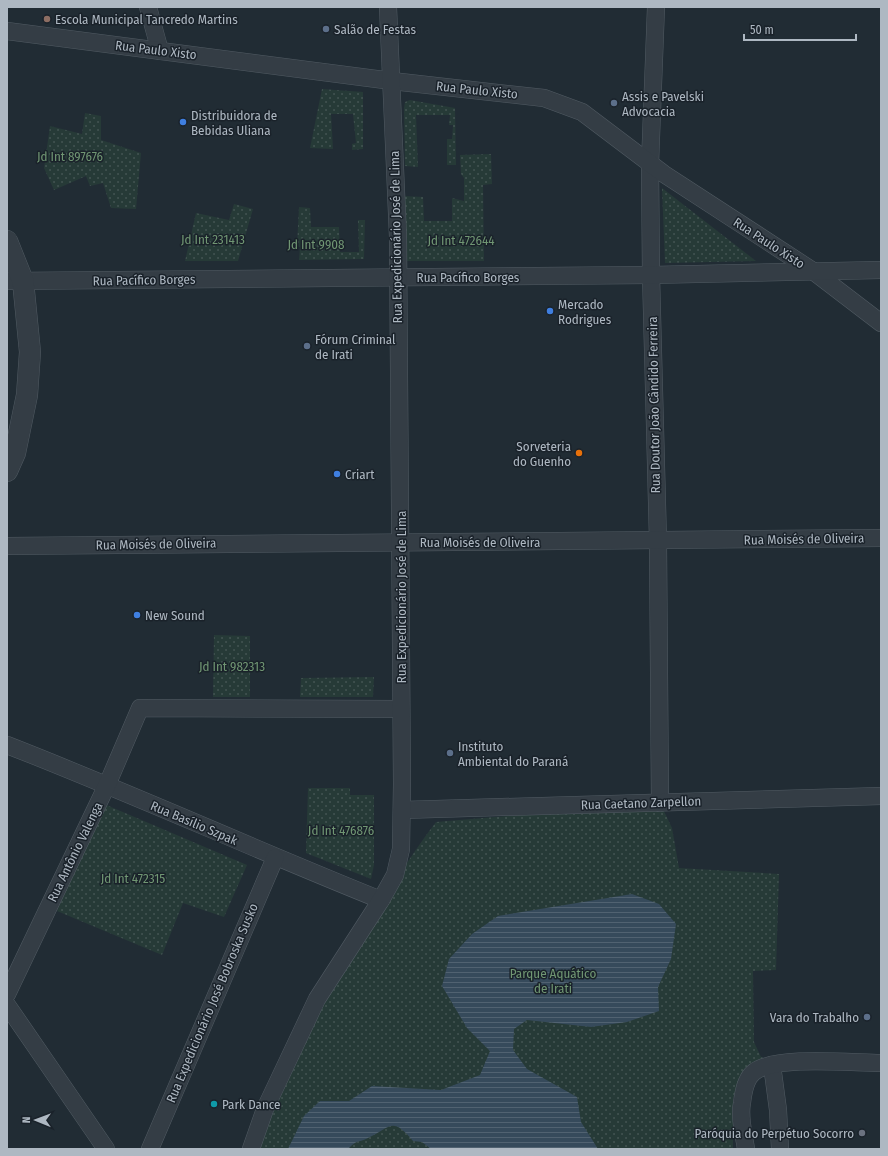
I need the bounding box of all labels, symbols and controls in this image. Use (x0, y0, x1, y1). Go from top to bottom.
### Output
place label: Escola Municipal Tancredo Martins (55, 12, 238, 27)
marker: Escola Municipal Tancredo Martins (42, 14, 52, 24)
scale bar (744, 16, 856, 42)
place label: Salão de Festas (334, 22, 416, 37)
text: 50 m (750, 23, 774, 37)
marker: Salão de Festas (321, 24, 331, 34)
street label: Rua Paulo Xisto (114, 38, 198, 62)
street label: Rua Paulo Xisto (435, 78, 519, 102)
place label: Assis e Pavelski Advocacia (622, 89, 704, 119)
marker: Assis e Pavelski Advocacia (609, 98, 619, 108)
place label: Distribuidora de Bebidas Uliana (191, 108, 277, 138)
marker: Distribuidora de Bebidas Uliana (178, 117, 188, 127)
park label: Jd Int 897676 (37, 149, 103, 164)
street label: Rua Expedicionário José de Lima (387, 151, 405, 323)
street label: Rua Paulo Xisto (731, 214, 808, 272)
park label: Jd Int 231413 (181, 232, 245, 247)
park label: Jd Int 472644 (427, 233, 495, 248)
park label: Jd Int 9908 (287, 237, 345, 252)
street label: Rua Pacífico Borges (417, 270, 520, 285)
street label: Rua Pacífico Borges (92, 272, 196, 288)
place label: Mercado Rodrigues (558, 297, 612, 327)
marker: Mercado Rodrigues (545, 306, 555, 316)
street label: Rua Doutor João Cândido Ferreira (645, 316, 663, 494)
place label: Fórum Criminal de Irati (315, 332, 396, 362)
marker: Fórum Criminal de Irati (302, 341, 312, 351)
place label: Sorveteria do Guenho (513, 439, 571, 469)
marker: Sorveteria do Guenho (574, 448, 584, 458)
place label: Criart (345, 467, 375, 482)
marker: Criart (332, 469, 342, 479)
street label: Rua Expedicionário José de Lima (394, 511, 409, 683)
street label: Rua Moisés de Oliveira (744, 530, 864, 548)
street label: Rua Moisés de Oliveira (96, 535, 216, 553)
street label: Rua Moisés de Oliveira (420, 535, 540, 550)
place label: New Sound (145, 608, 205, 623)
marker: New Sound (132, 610, 142, 620)
park label: Jd Int 982313 (199, 659, 265, 674)
place label: Instituto Ambiental do Paraná (458, 739, 568, 769)
marker: Instituto Ambiental do Paraná (445, 748, 455, 758)
street label: Rua Caetano Zarpellon (581, 793, 701, 813)
street label: Rua Basílio Szpak (148, 798, 241, 848)
street label: Rua Antônio Valenga (44, 800, 106, 904)
park label: Jd Int 476876 (308, 823, 374, 838)
park label: Jd Int 472315 (101, 871, 165, 886)
street label: Rua Expedicionário José Bobroska Susko (163, 901, 261, 1105)
park label: Parque Aquático de Irati (510, 966, 596, 996)
place label: Vara do Trabalho (770, 1010, 859, 1025)
marker: Vara do Trabalho (862, 1012, 872, 1022)
place label: Park Dance (222, 1097, 281, 1112)
marker: Park Dance (209, 1099, 219, 1109)
north arrow (16, 1100, 56, 1140)
text: N (20, 1116, 33, 1123)
place label: Paróquia do Perpétuo Socorro (695, 1126, 854, 1141)
marker: Paróquia do Perpétuo Socorro (857, 1128, 867, 1138)

